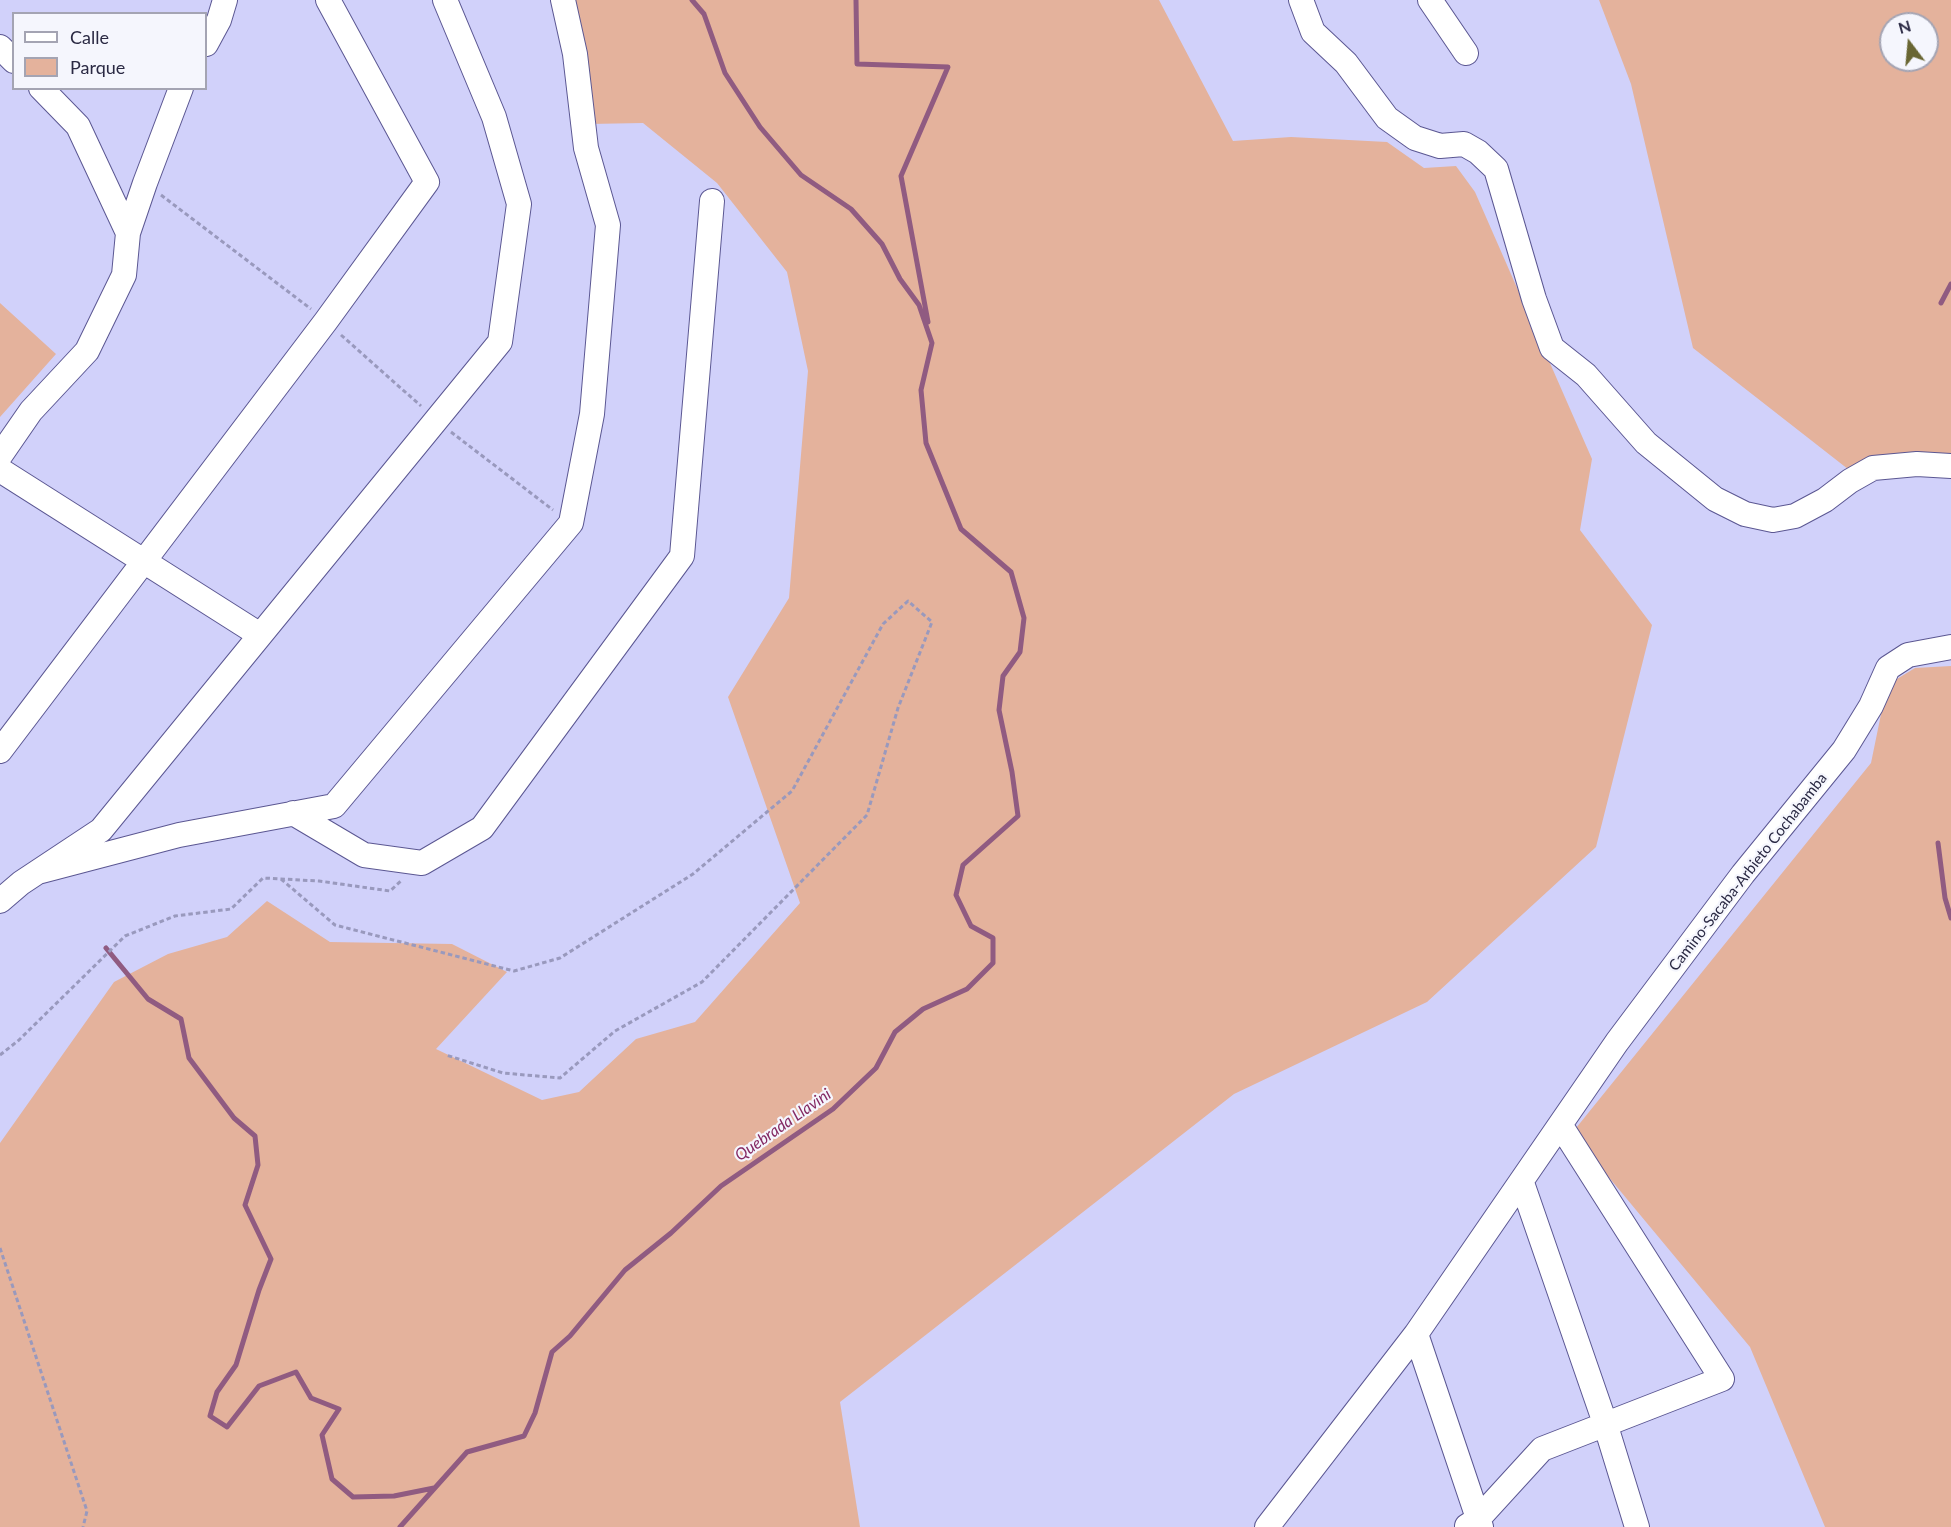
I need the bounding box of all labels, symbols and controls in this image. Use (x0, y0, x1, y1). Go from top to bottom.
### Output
legend (12, 12, 207, 90)
north arrow (1879, 12, 1939, 72)
text: N (1896, 15, 1913, 37)
text: Calle (70, 26, 109, 48)
text: Parque (70, 56, 125, 78)
street label: Camino-Sacaba-Arbieto Cochabamba (1665, 770, 1831, 974)
water label: Quebrada Llavini (731, 1085, 835, 1165)

